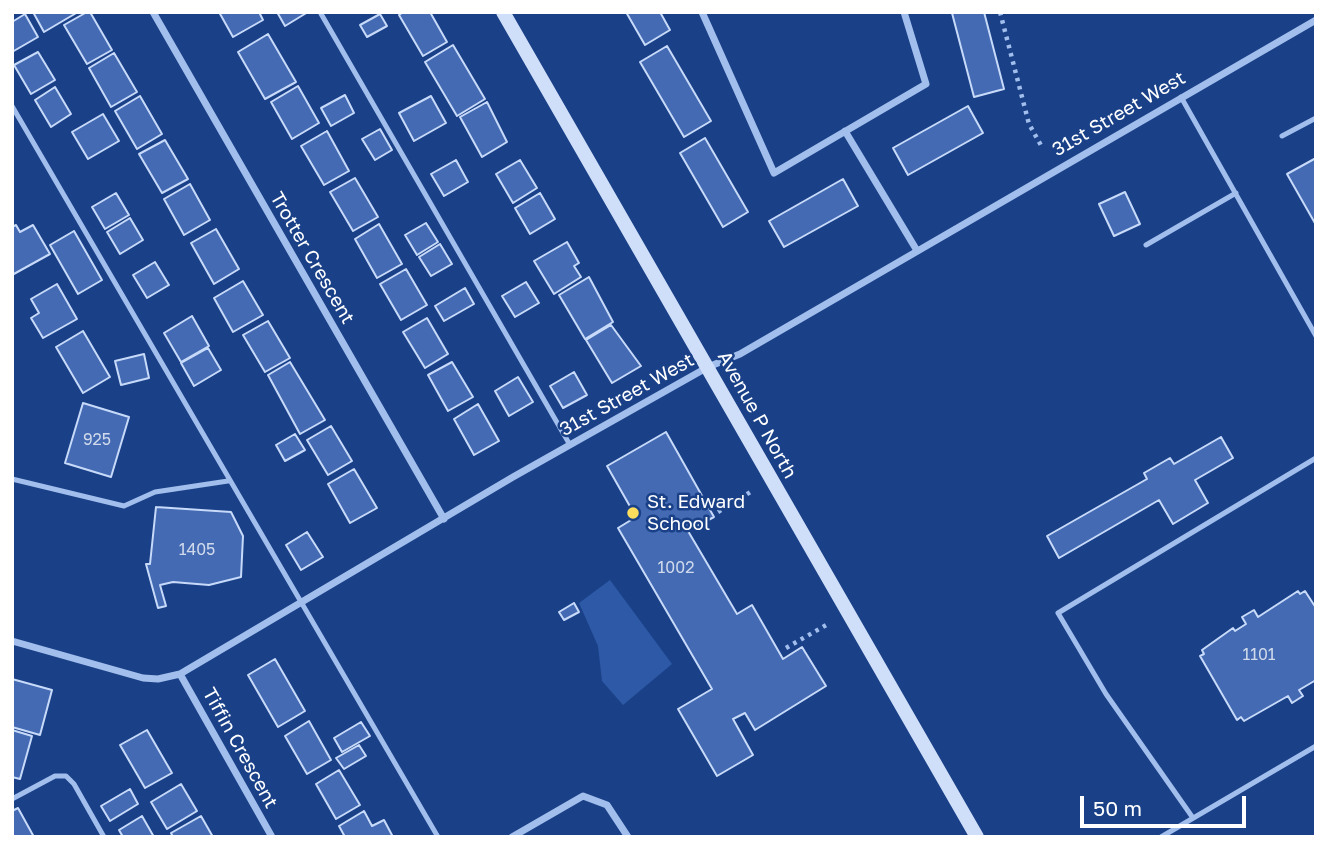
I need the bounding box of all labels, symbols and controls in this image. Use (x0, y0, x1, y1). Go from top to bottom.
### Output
street label: 31st Street West (1048, 67, 1190, 161)
street label: Trotter Crescent (265, 188, 359, 328)
street label: Avenue P North (713, 347, 801, 483)
street label: 31st Street West (556, 349, 698, 441)
house number: 925 (83, 430, 111, 450)
place label: St. Edward School (647, 491, 745, 535)
marker: St. Edward School (625, 505, 641, 521)
house number: 1405 (179, 540, 215, 560)
house number: 1002 (658, 558, 694, 578)
house number: 1101 (1242, 645, 1276, 665)
street label: Tiffin Crescent (198, 684, 282, 812)
scale bar (1083, 782, 1249, 826)
text: 50 m (1093, 795, 1142, 821)

